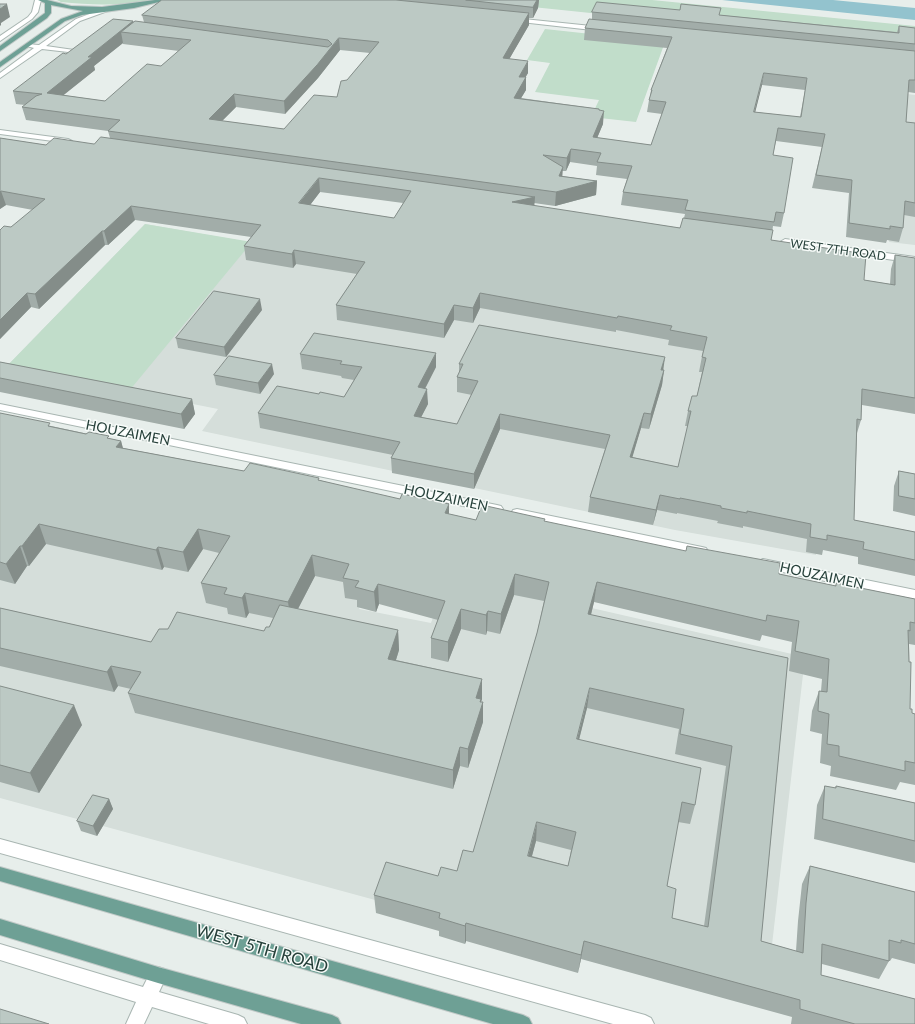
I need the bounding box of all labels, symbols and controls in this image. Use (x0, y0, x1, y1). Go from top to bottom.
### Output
street label: WEST 7TH ROAD (789, 236, 887, 264)
street label: HOUZAIMEN (84, 417, 172, 449)
street label: HOUZAIMEN (402, 481, 490, 515)
street label: HOUZAIMEN (778, 559, 866, 593)
street label: WEST 5TH ROAD (194, 920, 330, 978)

